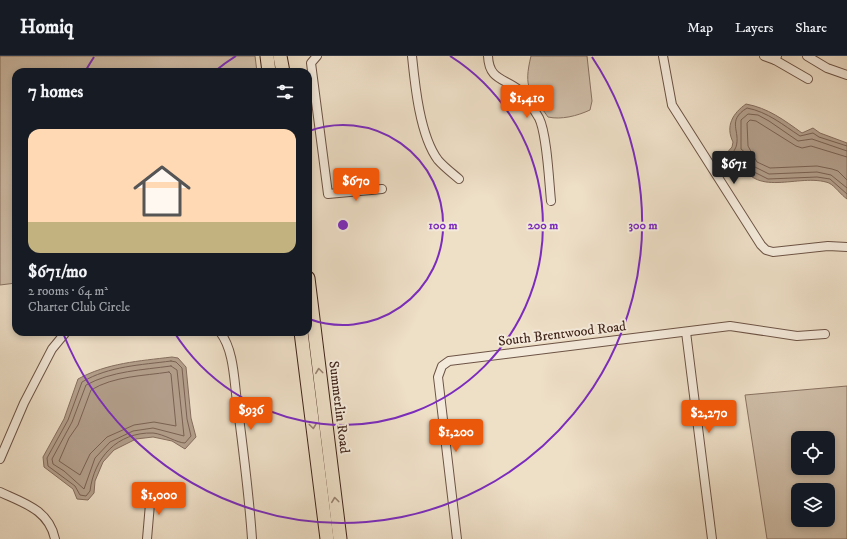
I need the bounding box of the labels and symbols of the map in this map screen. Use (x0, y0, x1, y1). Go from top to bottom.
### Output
pin: $1,410 (494, 85, 560, 119)
pin: $671 (710, 151, 758, 185)
pin: $670 (332, 168, 380, 202)
centre of rings (336, 218, 350, 232)
text: 100 m (429, 218, 457, 233)
text: 200 m (528, 218, 558, 233)
text: 300 m (629, 218, 657, 233)
street label: South Brentwood Road (497, 317, 627, 351)
street label: Summerlin Road (324, 360, 354, 454)
one-way arrow (315, 368, 324, 374)
pin: $936 (227, 397, 275, 431)
pin: $2,270 (676, 400, 742, 434)
pin: $1,200 (423, 419, 489, 453)
one-way arrow (308, 423, 317, 429)
pin: $1,000 (126, 482, 192, 516)
one-way arrow (331, 497, 340, 503)

